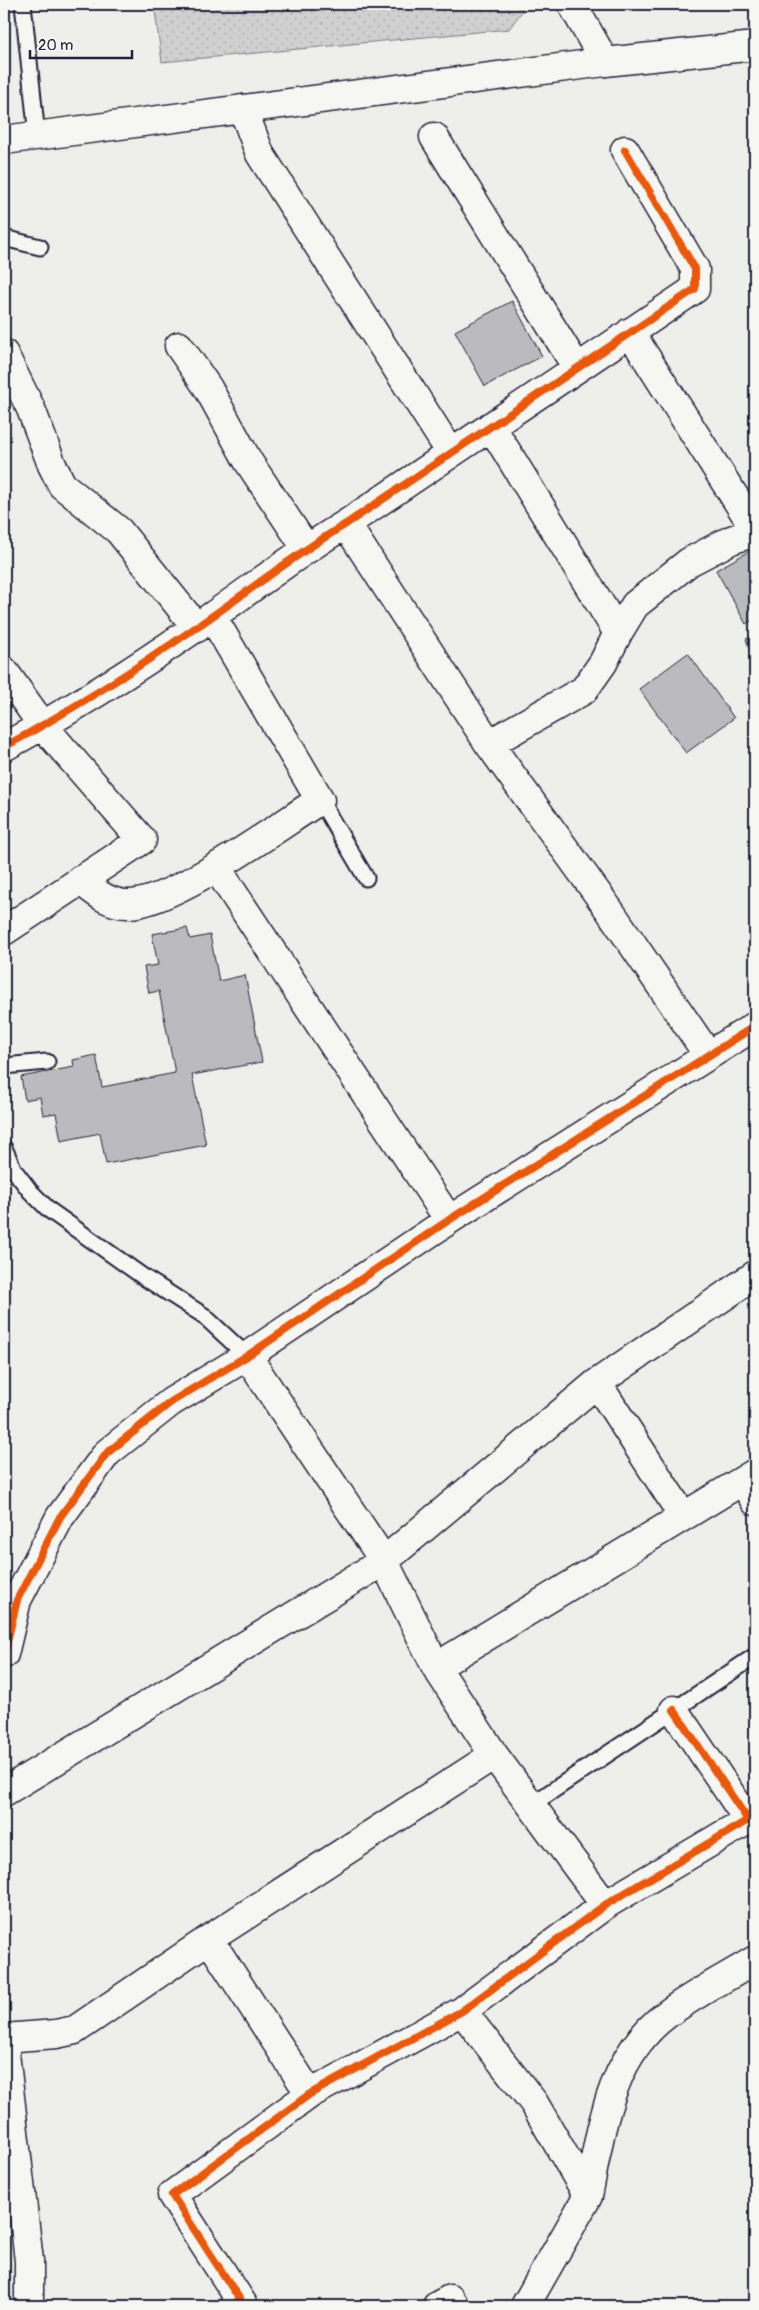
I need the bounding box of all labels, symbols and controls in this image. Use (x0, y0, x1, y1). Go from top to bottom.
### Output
scale bar (30, 28, 132, 60)
text: 20 m (38, 36, 73, 55)

